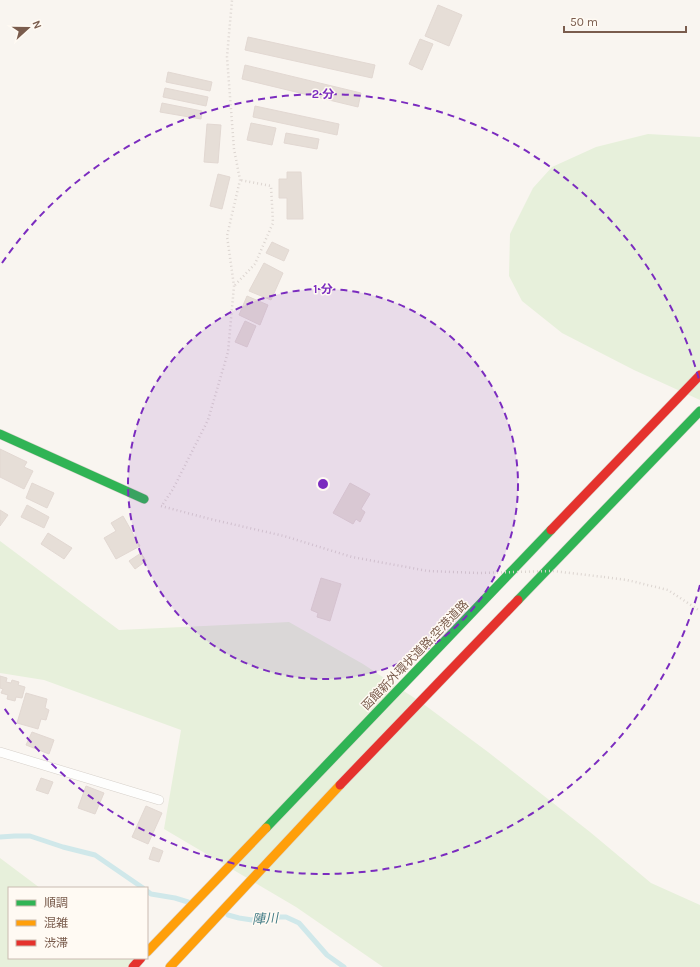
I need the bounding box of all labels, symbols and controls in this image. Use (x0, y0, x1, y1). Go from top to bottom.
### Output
north arrow (8, 8, 48, 48)
scale bar (564, 8, 686, 34)
text: 50 m (570, 15, 598, 29)
text: N (29, 19, 44, 31)
text: 2 分 (312, 87, 334, 101)
text: 1 分 (313, 282, 333, 296)
centre of rings (316, 477, 330, 491)
street label: 函館新外環状道路;空港道路 (359, 597, 471, 713)
legend (8, 887, 148, 959)
text: 順調 (44, 896, 68, 910)
water label: 陣川 (252, 910, 280, 927)
text: 混雑 (44, 916, 68, 930)
text: 渋滞 (44, 936, 68, 950)

